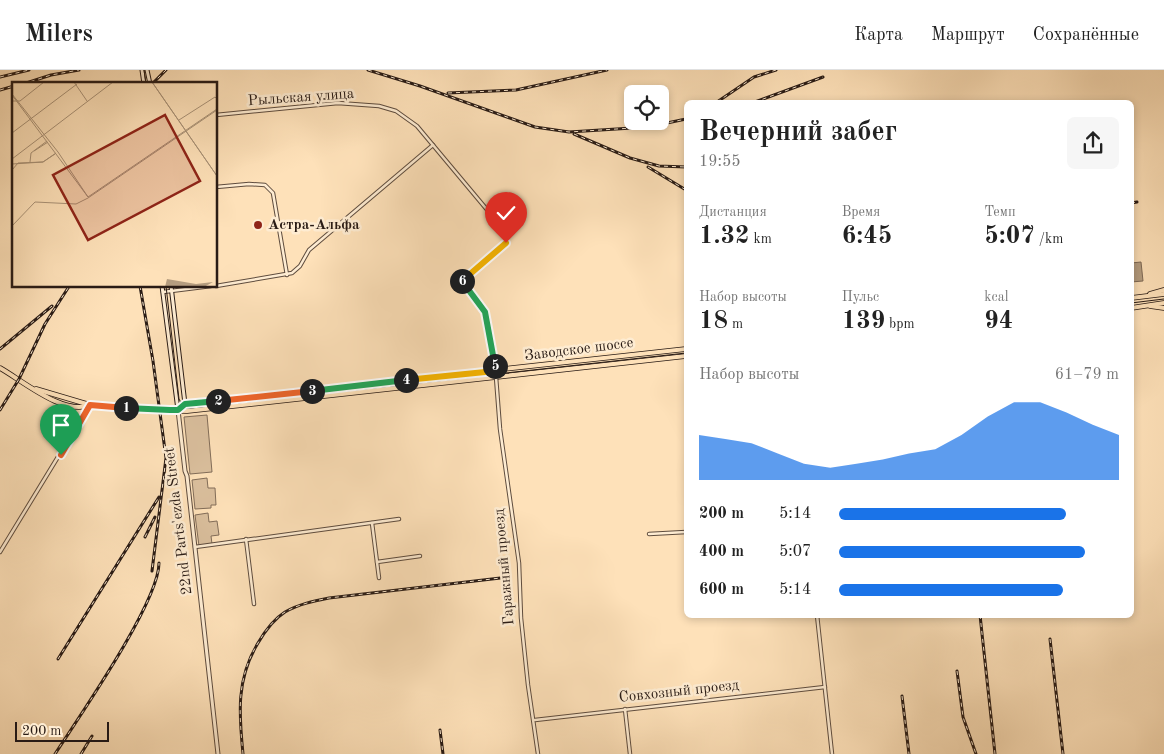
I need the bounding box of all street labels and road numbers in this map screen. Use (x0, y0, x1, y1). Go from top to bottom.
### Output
street label: Рыльская улица (247, 87, 355, 109)
street label: Заводское шоссе (524, 336, 634, 364)
street label: 22nd Parts'ezda Street (162, 446, 196, 596)
street label: Гаражный проезд (492, 508, 518, 626)
street label: Совхозный проезд (618, 678, 740, 706)

